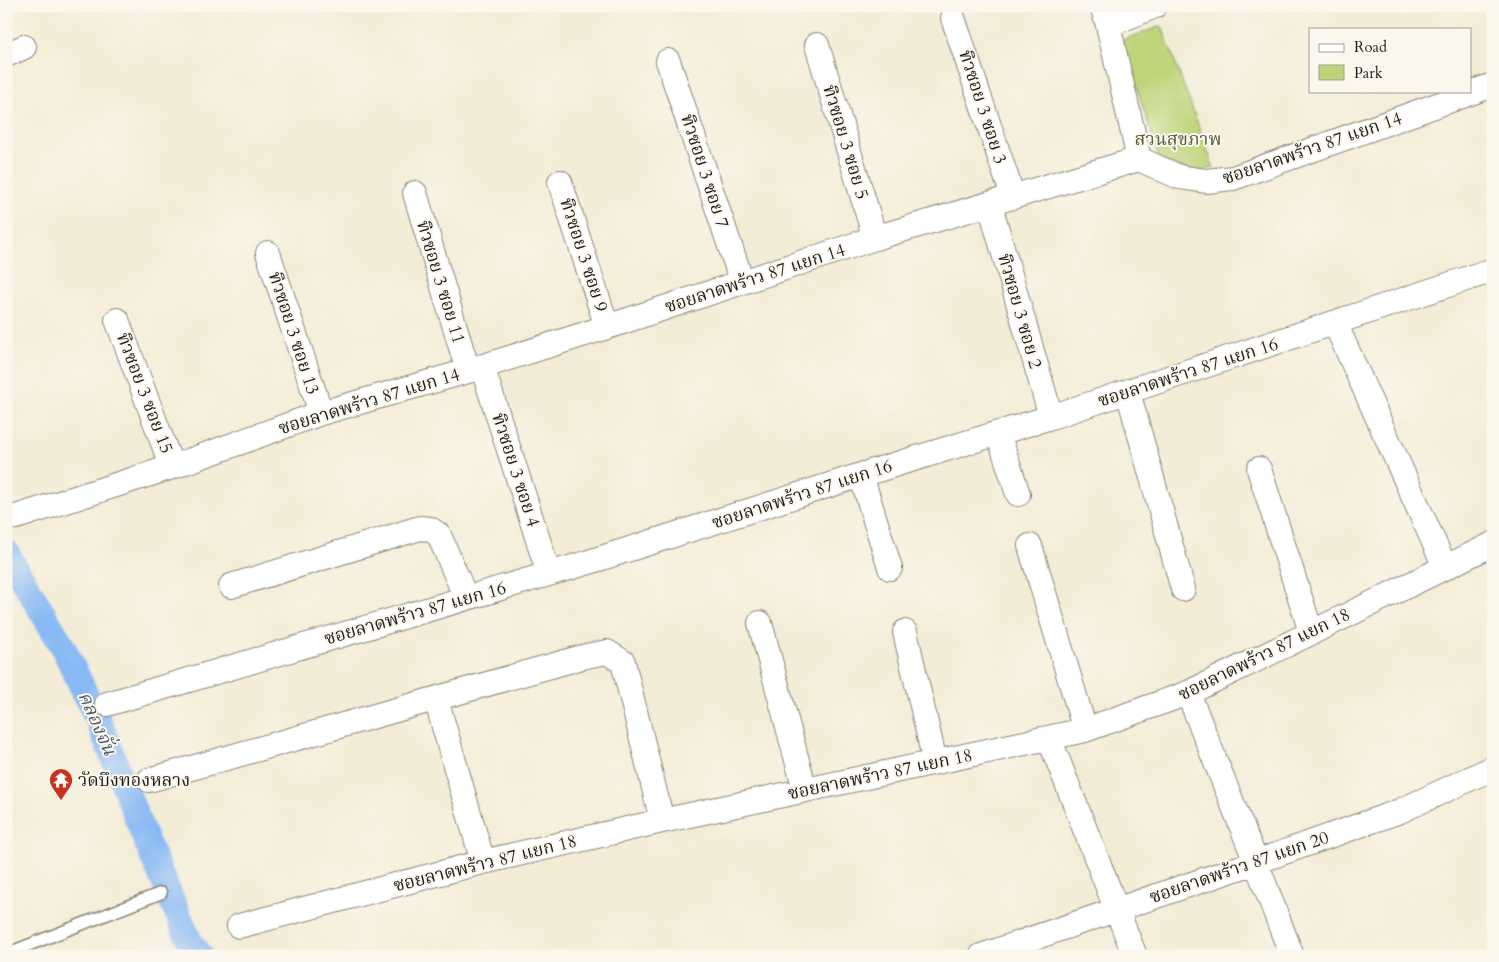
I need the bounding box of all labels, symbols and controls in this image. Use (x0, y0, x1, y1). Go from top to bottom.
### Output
legend (1309, 28, 1472, 92)
text: Road (1354, 37, 1387, 57)
street label: ทิวซอย 3 ซอย 3 (952, 47, 1013, 167)
text: Park (1354, 63, 1383, 83)
street label: ทิวซอย 3 ซอย 5 (816, 82, 875, 202)
street label: ซอยลาดพร้าว 87 แยก 14 (1219, 106, 1405, 191)
street label: ทิวซอย 3 ซอย 7 (674, 111, 735, 231)
park label: สวนสุขภาพ (1135, 127, 1221, 152)
street label: ทิวซอย 3 ซอย 9 (553, 195, 614, 315)
street label: ทิวซอย 3 ซอย 11 (410, 218, 471, 347)
street label: ซอยลาดพร้าว 87 แยก 14 (662, 238, 849, 319)
street label: ทิวซอย 3 ซอย 2 (991, 251, 1048, 371)
street label: ทิวซอย 3 ซอย 13 (262, 269, 325, 398)
street label: ทิวซอย 3 ซอย 15 (110, 329, 179, 457)
street label: ซอยลาดพร้าว 87 แยก 16 (1095, 332, 1282, 413)
street label: ซอยลาดพร้าว 87 แยก 14 (275, 362, 463, 441)
street label: ทิวซอย 3 ซอย 4 (485, 410, 546, 530)
street label: ซอยลาดพร้าว 87 แยก 16 (709, 454, 896, 535)
street label: ซอยลาดพร้าว 87 แยก 16 (321, 576, 509, 651)
street label: ซอยลาดพร้าว 87 แยก 18 (1174, 602, 1354, 707)
water label: คลองจั่น (72, 687, 125, 760)
street label: ซอยลาดพร้าว 87 แยก 18 (785, 743, 975, 806)
temple icon: วัดบึงทองหลาง (48, 767, 74, 801)
place label: วัดบึงทองหลาง (78, 768, 190, 793)
street label: ซอยลาดพร้าว 87 แยก 20 (1146, 825, 1332, 910)
street label: ซอยลาดพร้าว 87 แยก 18 (391, 829, 579, 898)

